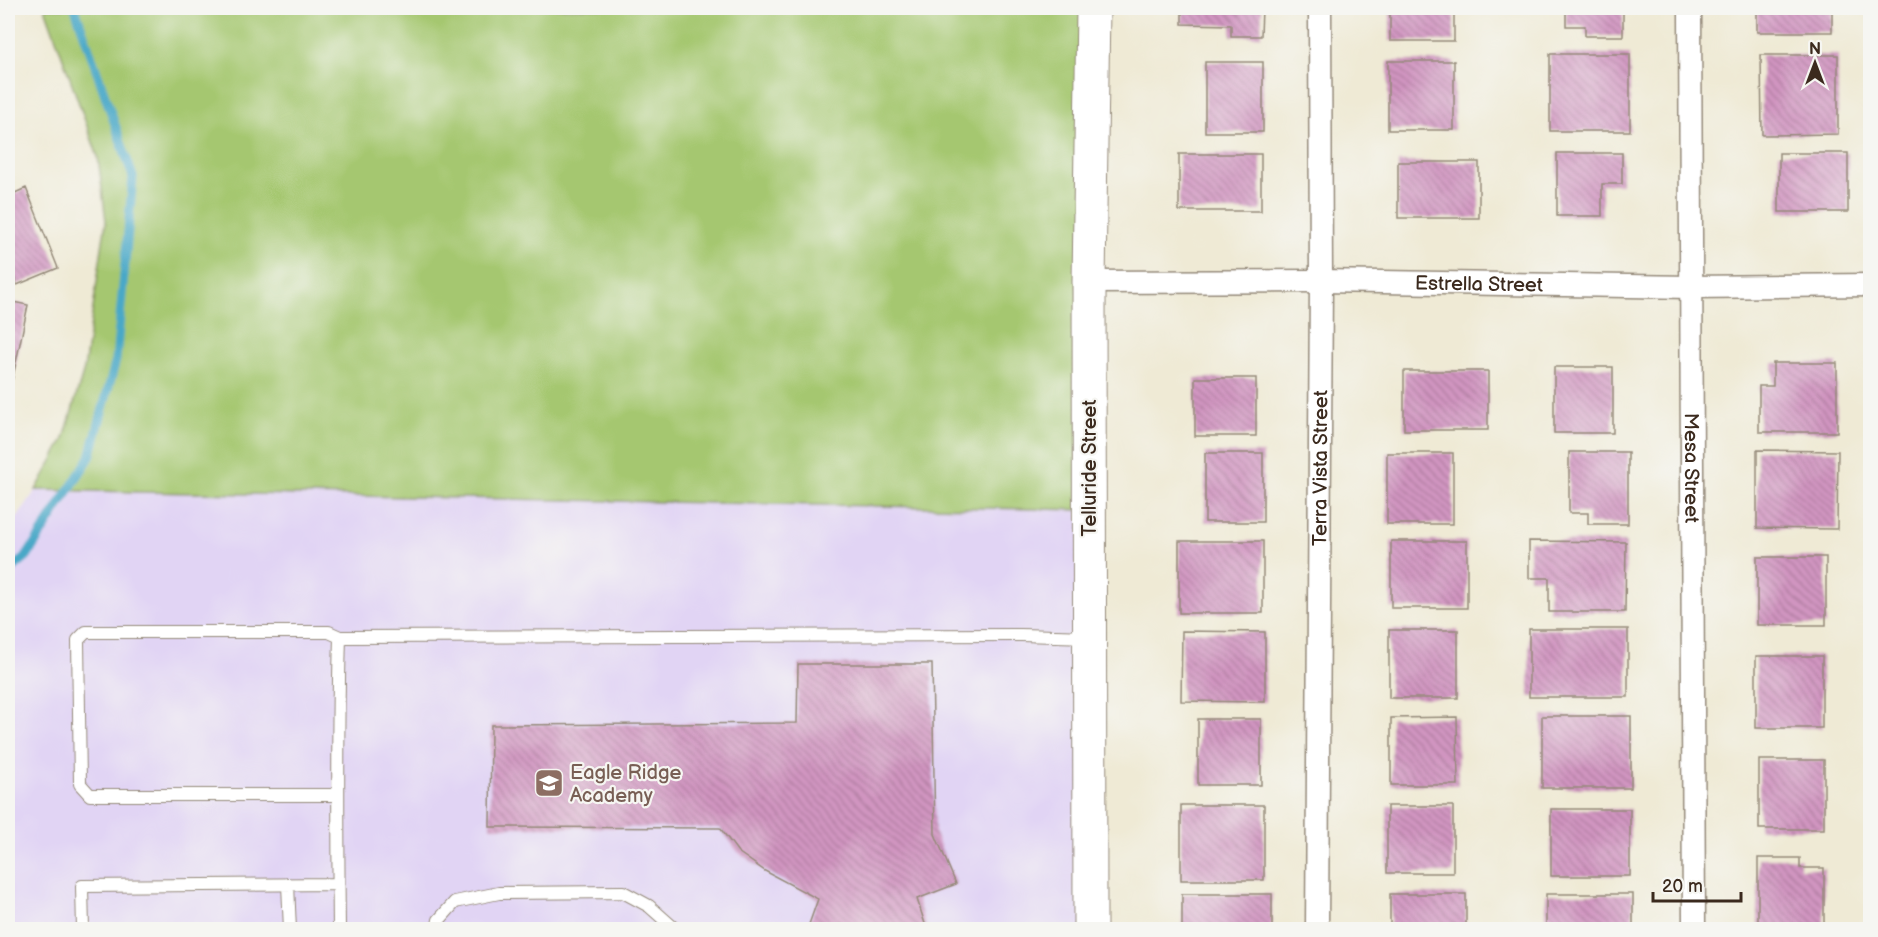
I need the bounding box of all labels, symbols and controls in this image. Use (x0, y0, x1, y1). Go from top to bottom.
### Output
north arrow (1785, 33, 1845, 93)
text: N (1809, 40, 1821, 59)
street label: Estrella Street (1415, 272, 1543, 298)
street label: Terra Vista Street (1308, 390, 1333, 546)
street label: Telluride Street (1078, 400, 1102, 536)
street label: Mesa Street (1679, 413, 1703, 523)
place label: Eagle Ridge Academy (570, 761, 682, 808)
school or university icon: Eagle Ridge Academy (533, 767, 565, 799)
scale bar (1653, 865, 1742, 903)
text: 20 m (1662, 876, 1703, 897)

